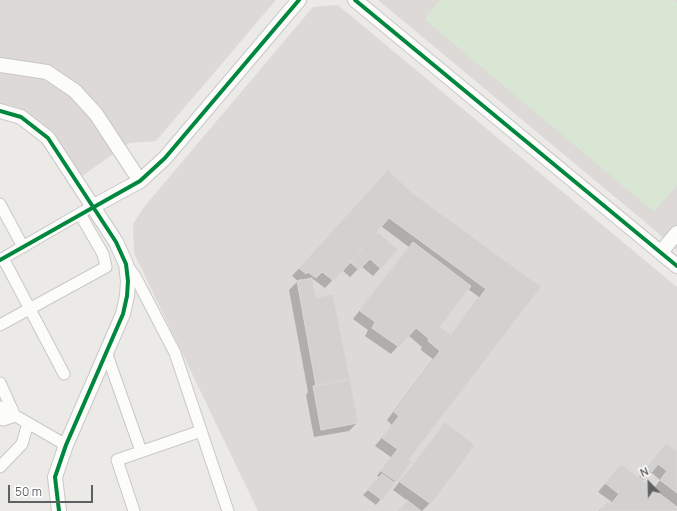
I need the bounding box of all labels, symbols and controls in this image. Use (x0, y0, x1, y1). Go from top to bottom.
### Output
north arrow (629, 463, 669, 503)
text: N (638, 463, 651, 480)
scale bar (10, 477, 95, 503)
text: 50 m (15, 483, 42, 500)

